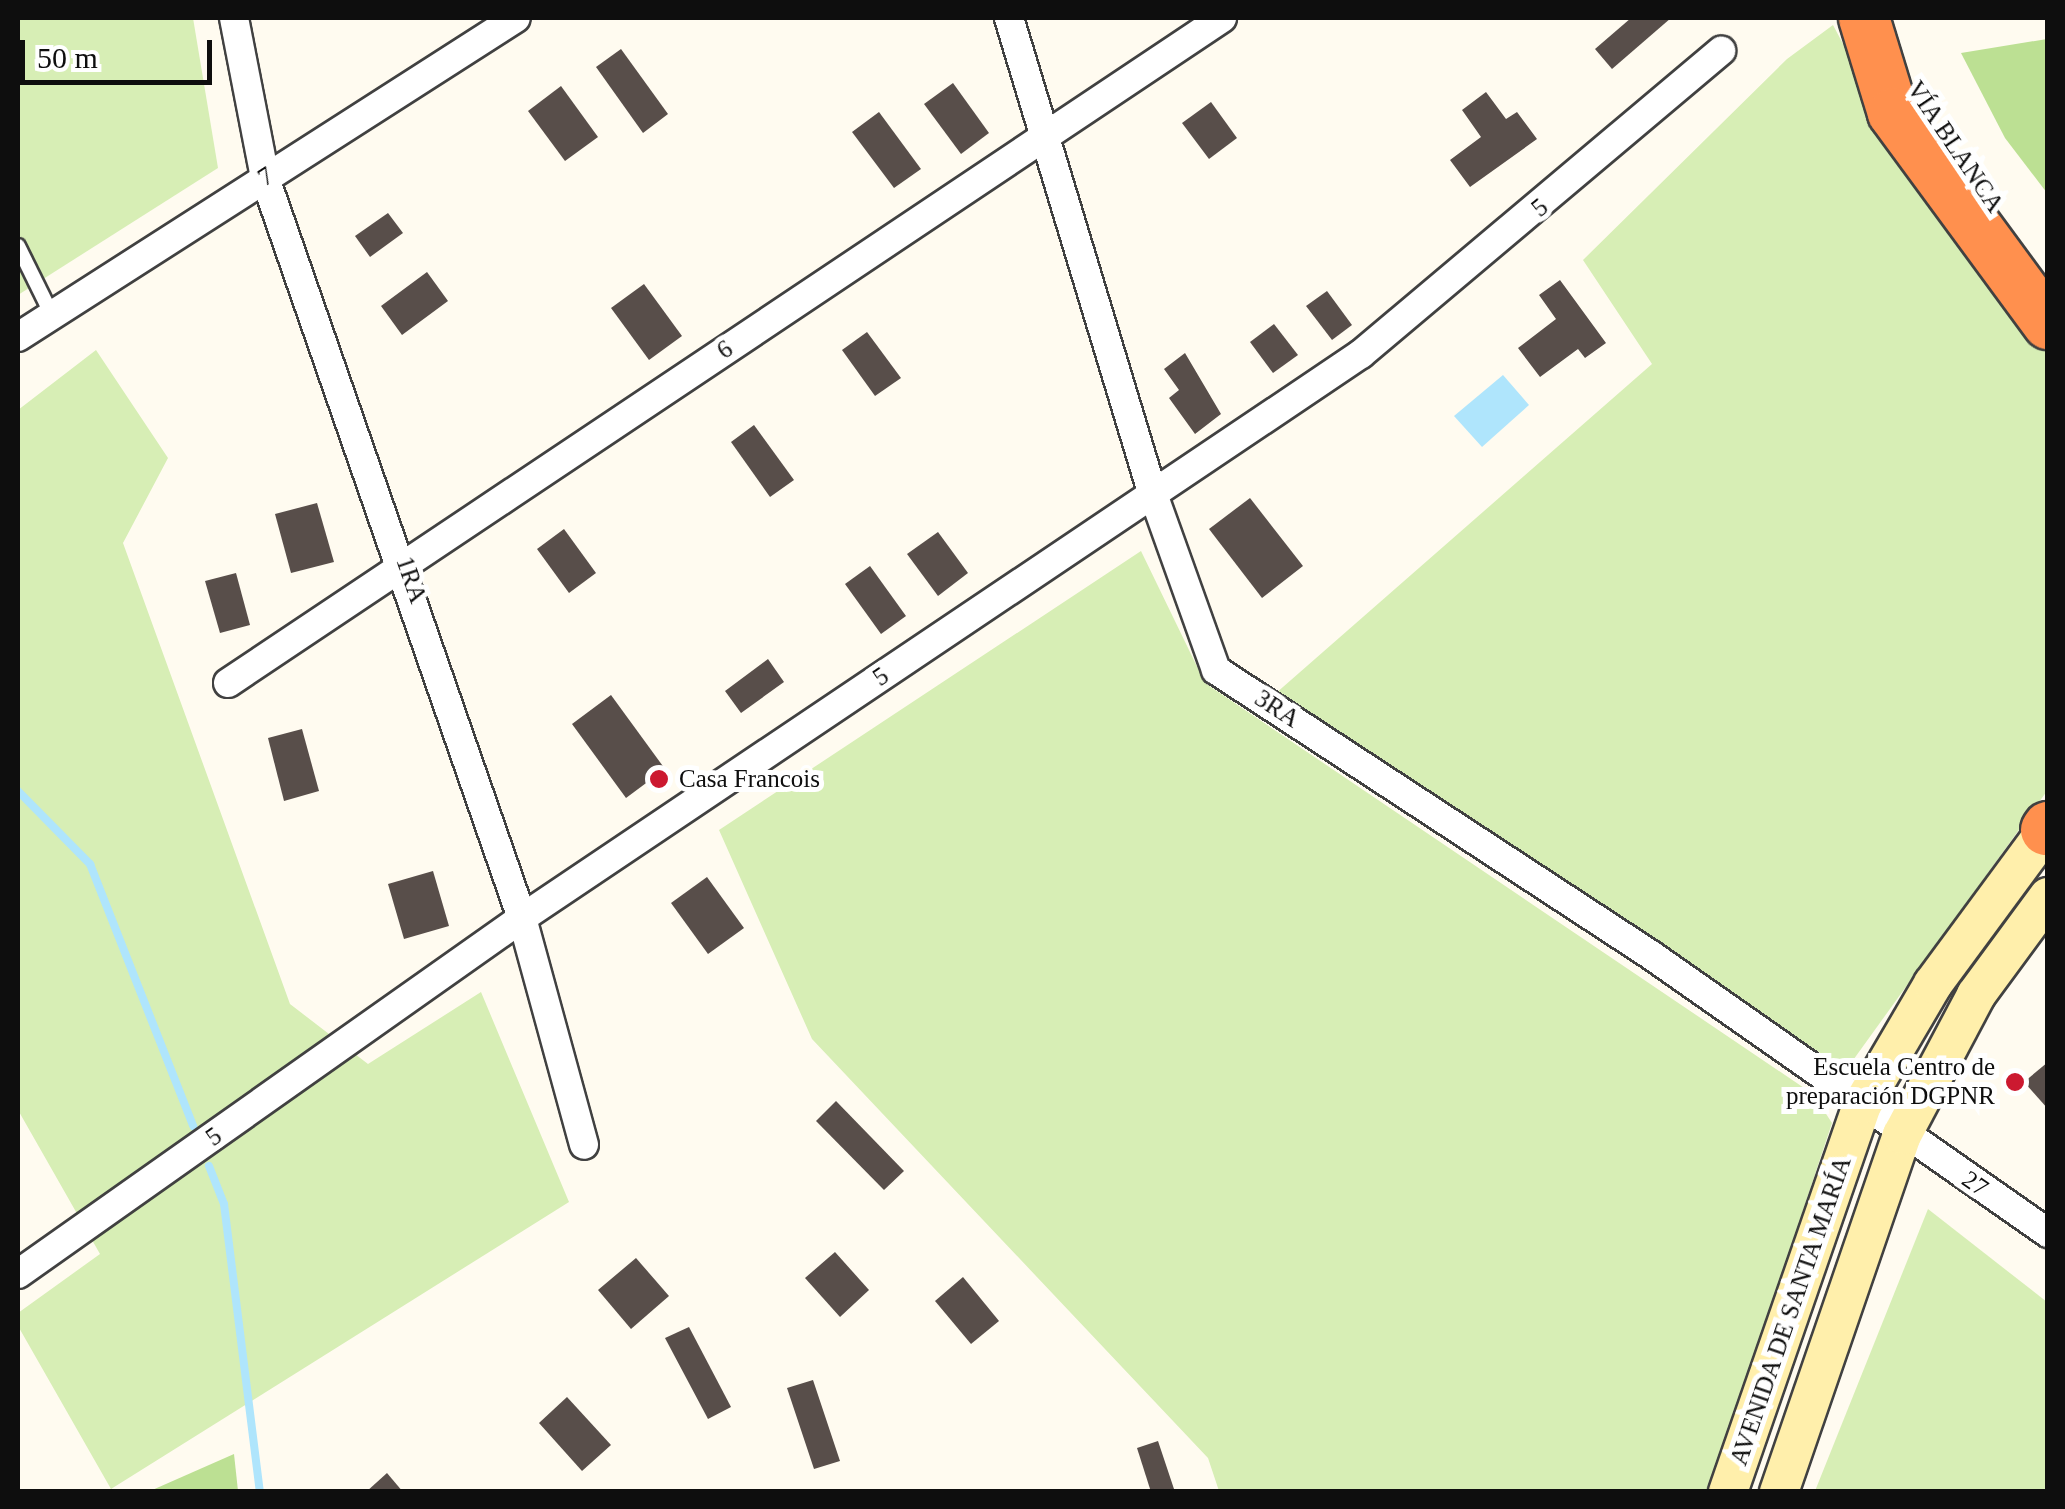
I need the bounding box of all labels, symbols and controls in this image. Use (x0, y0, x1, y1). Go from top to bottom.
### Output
scale bar (25, 20, 218, 82)
text: 50 m (37, 41, 98, 74)
street label: VÍA BLANCA (1900, 75, 2010, 219)
street label: 7 (253, 161, 279, 193)
street label: 5 (1526, 192, 1554, 224)
street label: 6 (711, 334, 739, 366)
street label: 1RA (389, 553, 433, 607)
street label: 5 (867, 661, 895, 693)
street label: 3RA (1249, 684, 1305, 734)
place label: Casa Francois (679, 764, 820, 794)
marker: Casa Francois (648, 768, 670, 790)
place label: Escuela Centro de preparación DGPNR (1786, 1053, 1995, 1112)
marker: Escuela Centro de preparación DGPNR (2004, 1071, 2026, 1093)
street label: 5 (200, 1121, 228, 1153)
street label: AVENIDA DE SANTA MARÍA (1724, 1151, 1858, 1471)
street label: 27 (1956, 1165, 1994, 1203)

